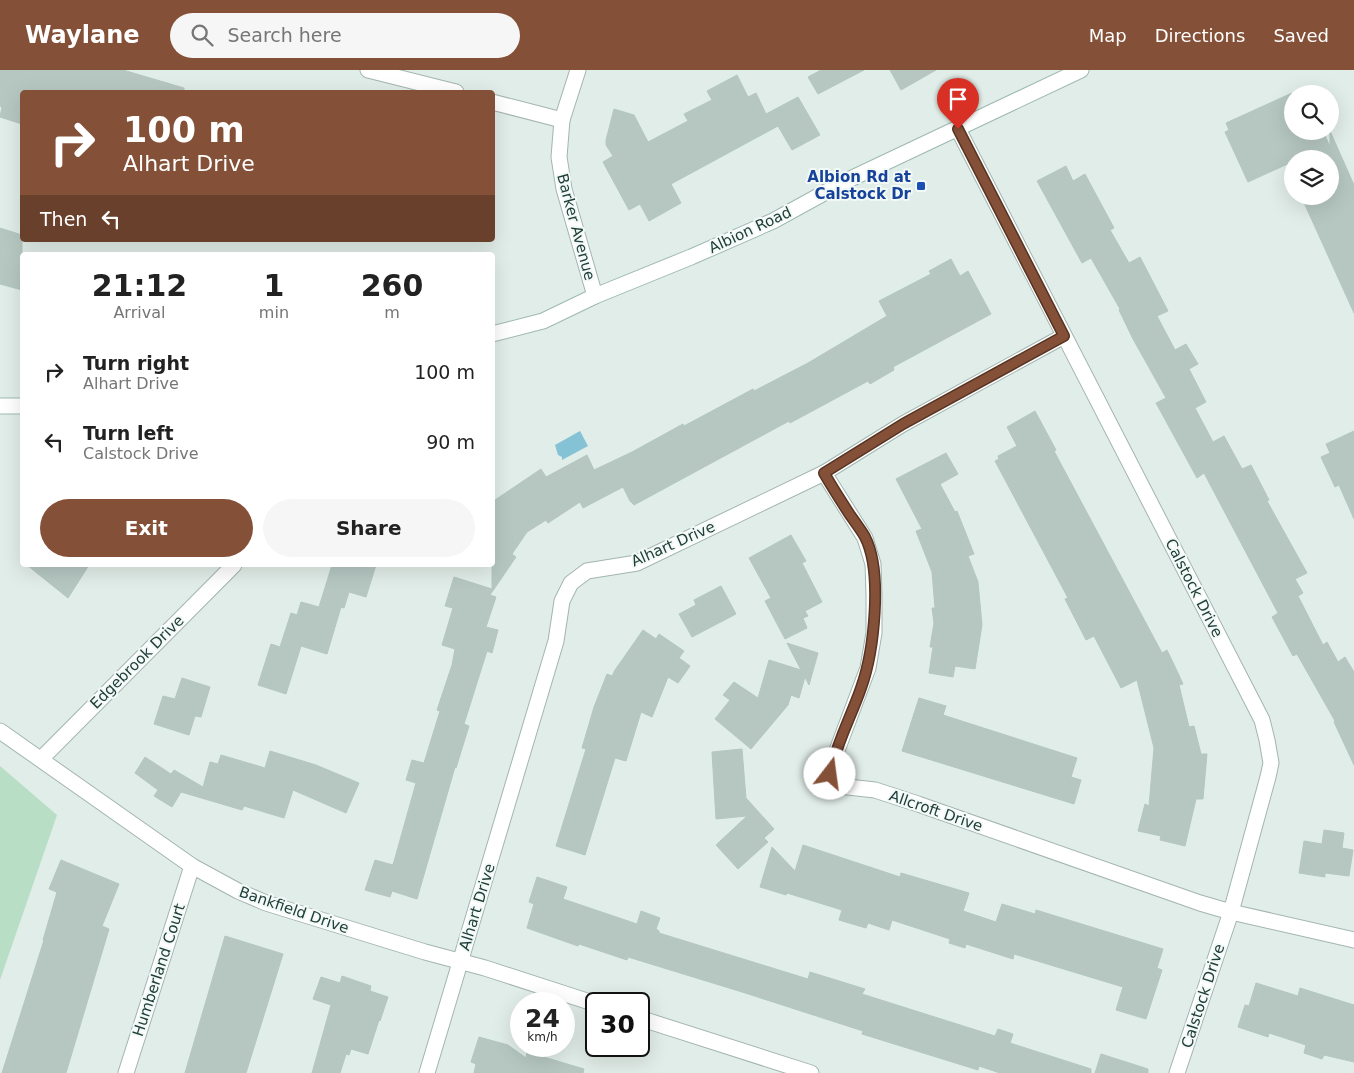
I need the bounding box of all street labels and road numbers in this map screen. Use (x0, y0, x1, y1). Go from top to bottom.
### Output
street label: Barker Avenue (553, 172, 599, 282)
street label: Albion Road (706, 203, 794, 257)
street label: Alhart Drive (628, 517, 718, 571)
street label: Calstock Drive (1161, 536, 1227, 640)
street label: Edgebrook Drive (86, 611, 188, 713)
street label: Allcroft Drive (887, 787, 985, 835)
street label: Alhart Drive (455, 861, 499, 953)
street label: Bankfield Drive (237, 883, 351, 937)
street label: Humberland Court (129, 901, 189, 1039)
street label: Calstock Drive (1178, 942, 1228, 1050)

